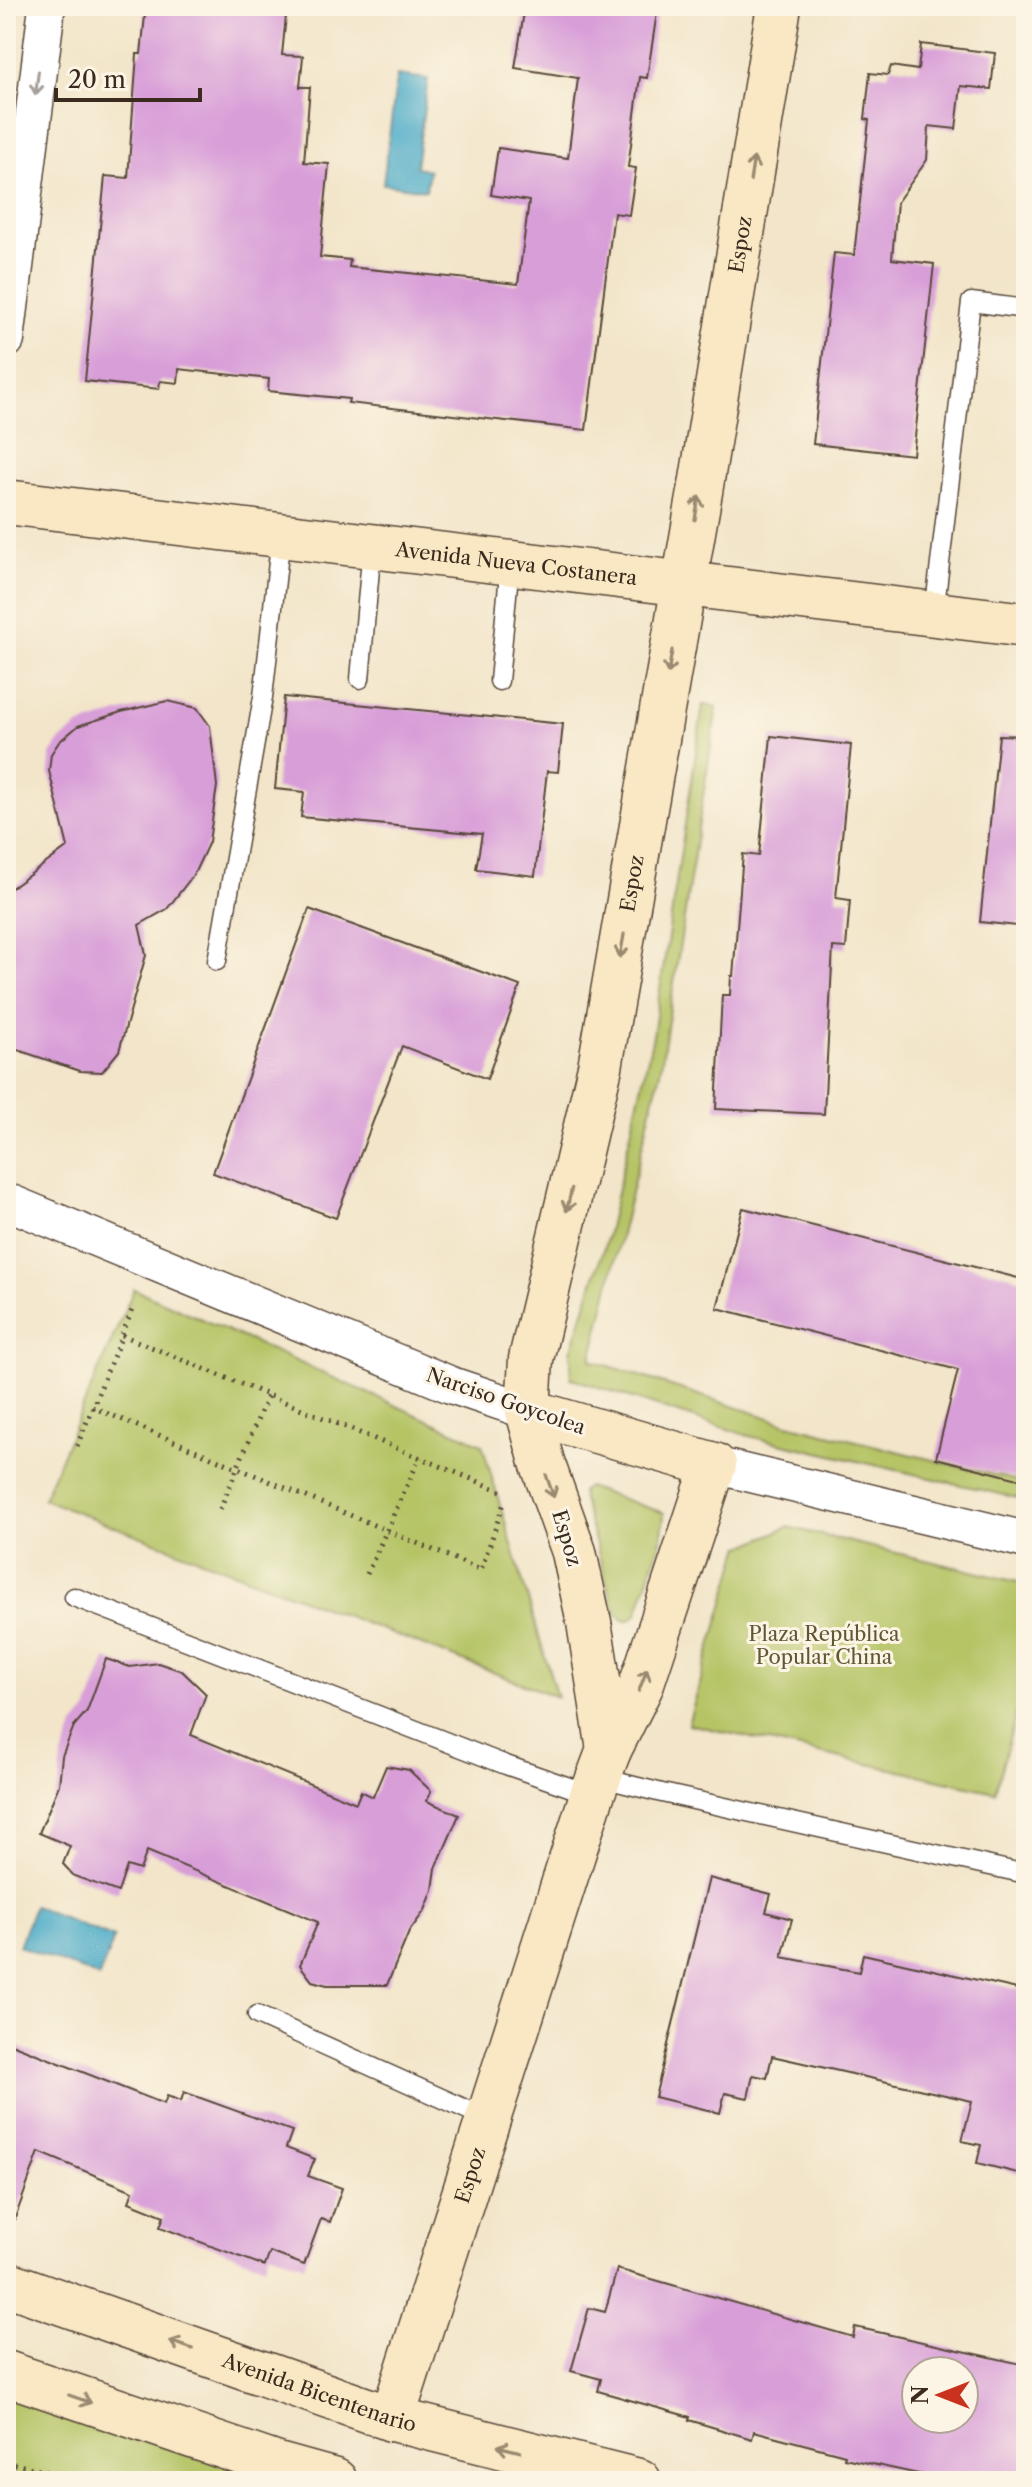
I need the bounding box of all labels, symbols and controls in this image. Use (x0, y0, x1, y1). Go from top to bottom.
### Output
scale bar (56, 52, 200, 102)
text: 20 m (68, 65, 126, 94)
one-way arrow (29, 70, 44, 96)
one-way arrow (745, 156, 760, 182)
street label: Espoz (724, 214, 757, 275)
one-way arrow (690, 496, 705, 521)
street label: Avenida Nueva Costanera (393, 537, 639, 590)
one-way arrow (661, 649, 676, 674)
street label: Espoz (615, 853, 649, 914)
one-way arrow (613, 933, 628, 958)
one-way arrow (560, 1187, 575, 1213)
street label: Narciso Goycolea (423, 1363, 589, 1440)
one-way arrow (544, 1473, 559, 1498)
street label: Espoz (547, 1507, 587, 1569)
park label: Plaza República Popular China (749, 1622, 900, 1669)
one-way arrow (637, 1668, 651, 1693)
street label: Espoz (450, 2144, 490, 2206)
one-way arrow (170, 2337, 194, 2351)
street label: Avenida Bicentenario (218, 2348, 419, 2437)
north arrow (900, 2355, 980, 2435)
text: N (907, 2385, 934, 2405)
one-way arrow (67, 2392, 92, 2407)
one-way arrow (496, 2441, 522, 2456)

